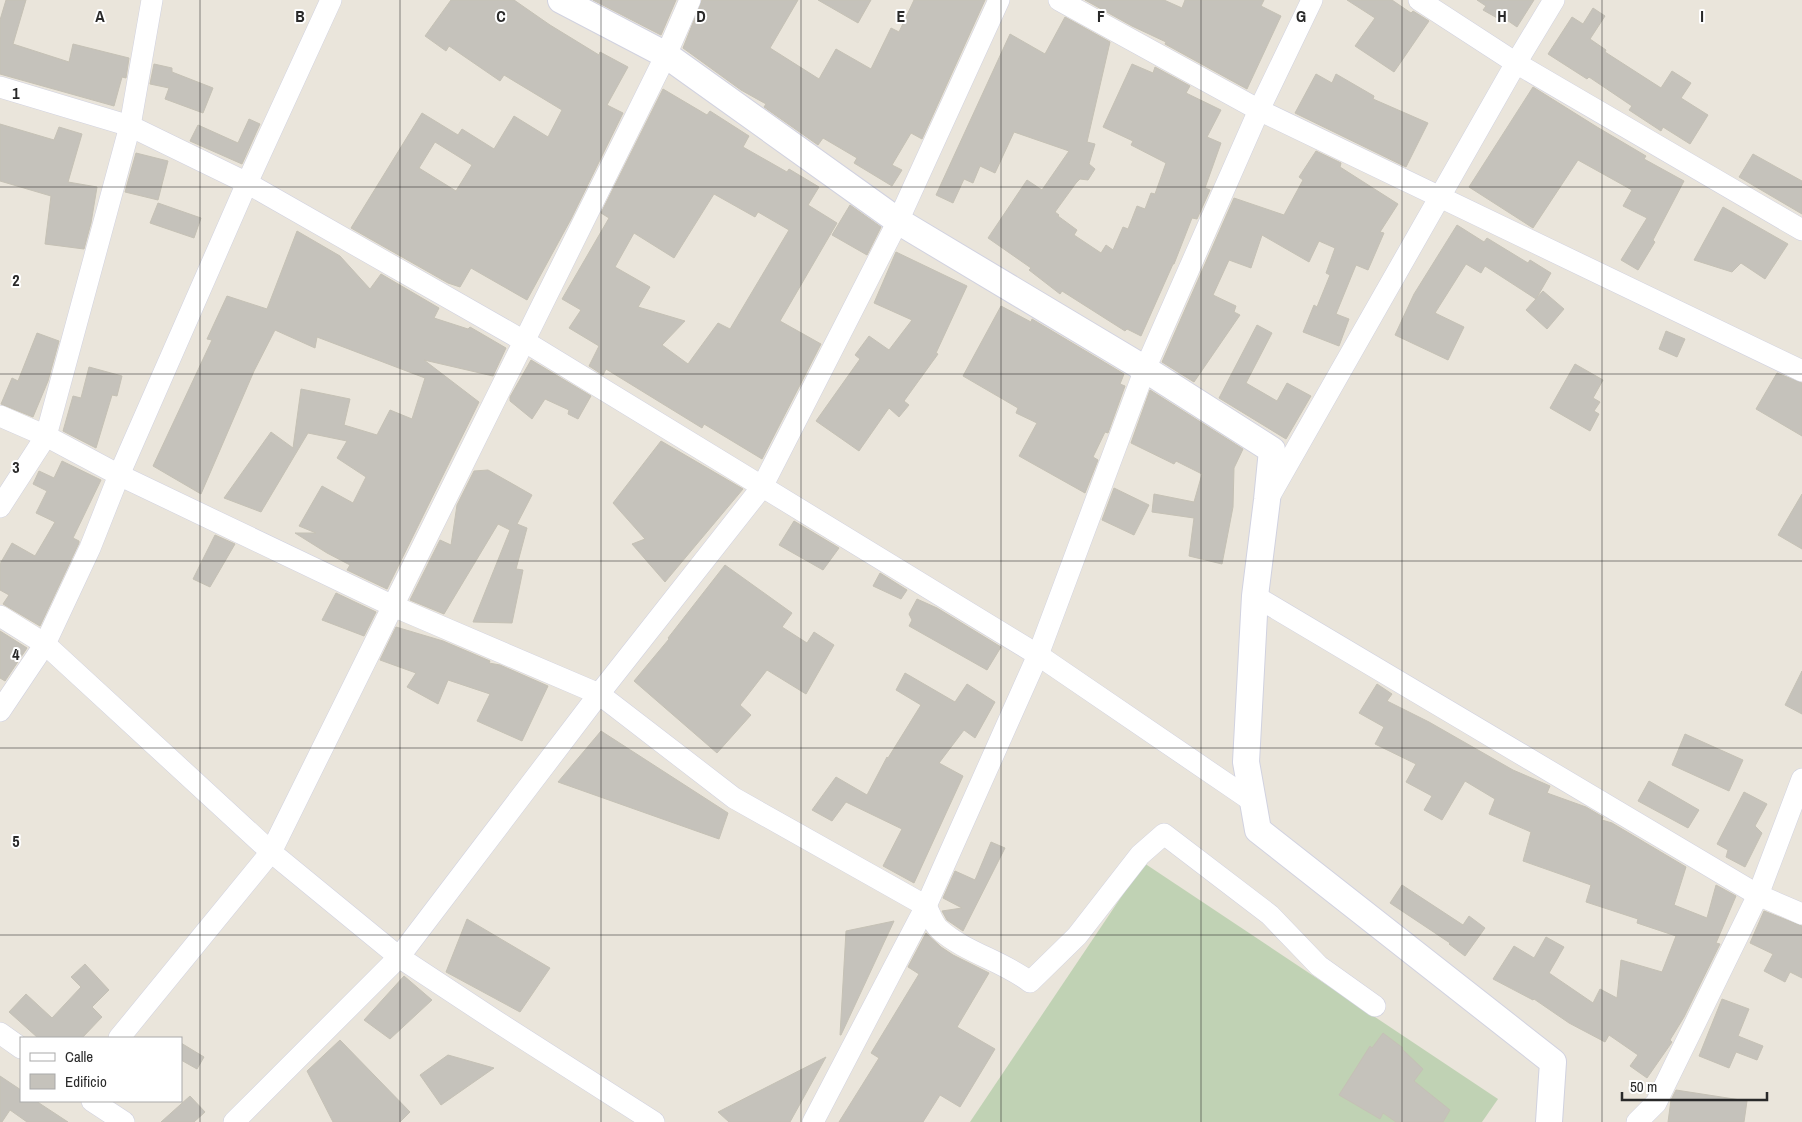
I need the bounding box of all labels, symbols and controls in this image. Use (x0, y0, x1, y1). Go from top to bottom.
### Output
text: A (95, 5, 105, 27)
text: B (295, 5, 305, 27)
text: C (496, 5, 506, 27)
text: D (696, 5, 706, 27)
text: E (897, 5, 906, 27)
text: F (1097, 5, 1105, 27)
text: G (1296, 5, 1306, 27)
text: H (1497, 5, 1507, 27)
text: I (1700, 5, 1704, 27)
text: 1 (12, 82, 20, 104)
text: 2 (12, 269, 20, 291)
text: 3 (12, 456, 20, 478)
text: 4 (12, 643, 20, 665)
text: 5 (12, 830, 20, 852)
legend (20, 1037, 182, 1102)
text: Calle (65, 1046, 93, 1067)
scale bar (1622, 1070, 1767, 1102)
text: Edificio (65, 1071, 107, 1092)
text: 50 m (1630, 1076, 1657, 1097)

